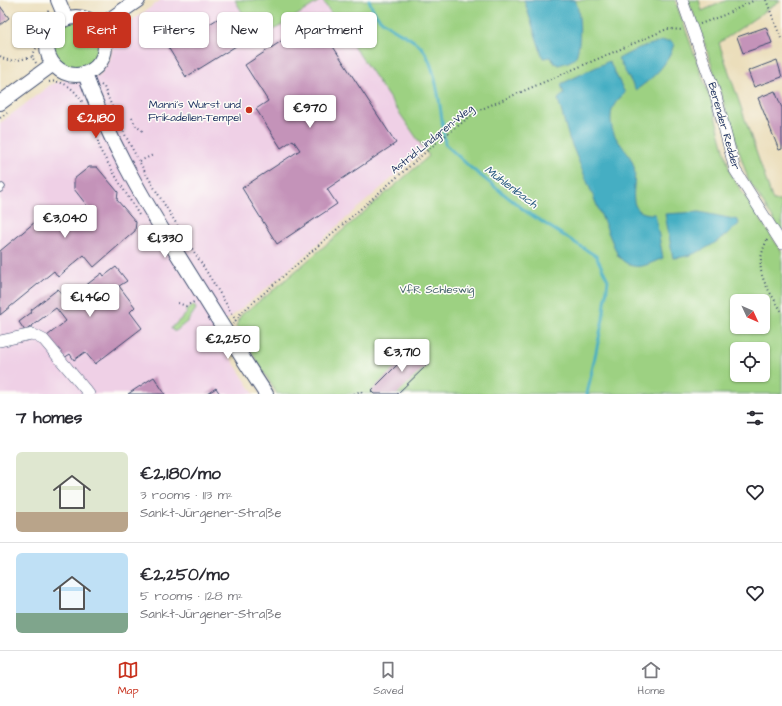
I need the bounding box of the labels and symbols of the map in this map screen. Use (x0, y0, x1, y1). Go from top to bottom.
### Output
street label: Berender Redder (704, 80, 744, 172)
pin: €970 (286, 95, 334, 129)
place label: Manni's Wurst und Frikadellen-Tempel (148, 97, 241, 125)
street label: Astrid-Lindgren-Weg (387, 101, 478, 178)
pin: €2,180 (63, 105, 129, 139)
marker: Manni's Wurst und Frikadellen-Tempel (244, 105, 254, 115)
water label: Mühlenbach (481, 161, 542, 213)
pin: €3,040 (32, 205, 98, 239)
pin: €1,330 (132, 225, 198, 259)
park label: VfR Schleswig (400, 282, 475, 298)
pin: €1,460 (57, 284, 123, 318)
north arrow (730, 294, 770, 334)
pin: €2,250 (195, 326, 261, 360)
pin: €3,710 (369, 339, 435, 373)

